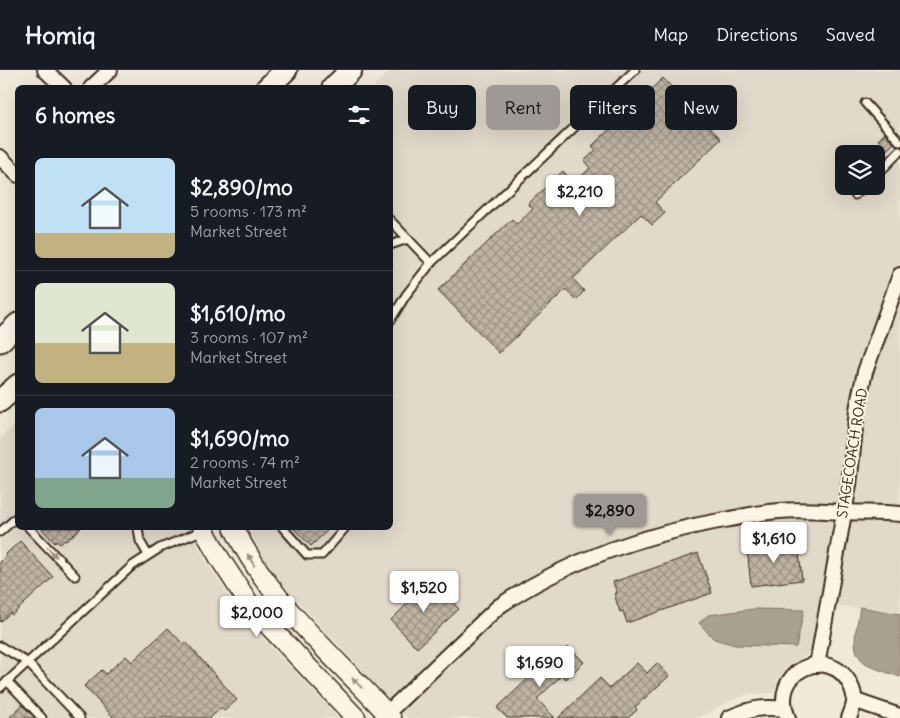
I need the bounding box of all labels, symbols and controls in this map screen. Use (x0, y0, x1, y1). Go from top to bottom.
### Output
text: Homiq (25, 20, 95, 50)
text: Map (653, 23, 688, 46)
text: Directions (716, 23, 798, 46)
text: Saved (826, 23, 875, 46)
chip: Buy (408, 85, 476, 130)
chip: Rent (486, 85, 560, 130)
chip: Filters (570, 85, 655, 130)
chip: New (665, 85, 737, 130)
icon: filters (345, 101, 373, 129)
text: 6 homes (35, 102, 115, 129)
map controls (835, 145, 885, 195)
button: layers (835, 145, 885, 195)
text: $2,890/mo (190, 174, 293, 201)
pin: $2,210 (539, 174, 621, 217)
icon: home (75, 178, 135, 238)
text: $2,210 (557, 181, 603, 201)
text: 5 rooms · 173 m² (190, 201, 307, 221)
text: Market Street (190, 221, 287, 241)
text: $1,610/mo (190, 300, 286, 327)
icon: home (75, 303, 135, 363)
text: 3 rooms · 107 m² (190, 327, 308, 347)
text: Market Street (190, 347, 287, 367)
street label: STAGECOACH ROAD (833, 387, 871, 519)
text: $1,690/mo (190, 425, 289, 452)
icon: home (75, 428, 135, 488)
text: 2 rooms · 74 m² (190, 452, 300, 472)
text: Market Street (190, 472, 287, 492)
pin: $2,890 (569, 494, 651, 536)
text: $2,890 (585, 500, 635, 520)
pin: $1,610 (733, 522, 815, 564)
text: $1,610 (752, 528, 796, 548)
one-way arrow (46, 546, 58, 558)
one-way arrow (247, 553, 255, 567)
pin: $1,520 (383, 570, 465, 613)
text: $1,520 (401, 577, 447, 597)
pin: $2,000 (216, 596, 298, 638)
text: $2,000 (231, 602, 283, 622)
pin: $1,690 (499, 646, 581, 688)
text: $1,690 (516, 652, 564, 672)
one-way arrow (351, 677, 363, 689)

